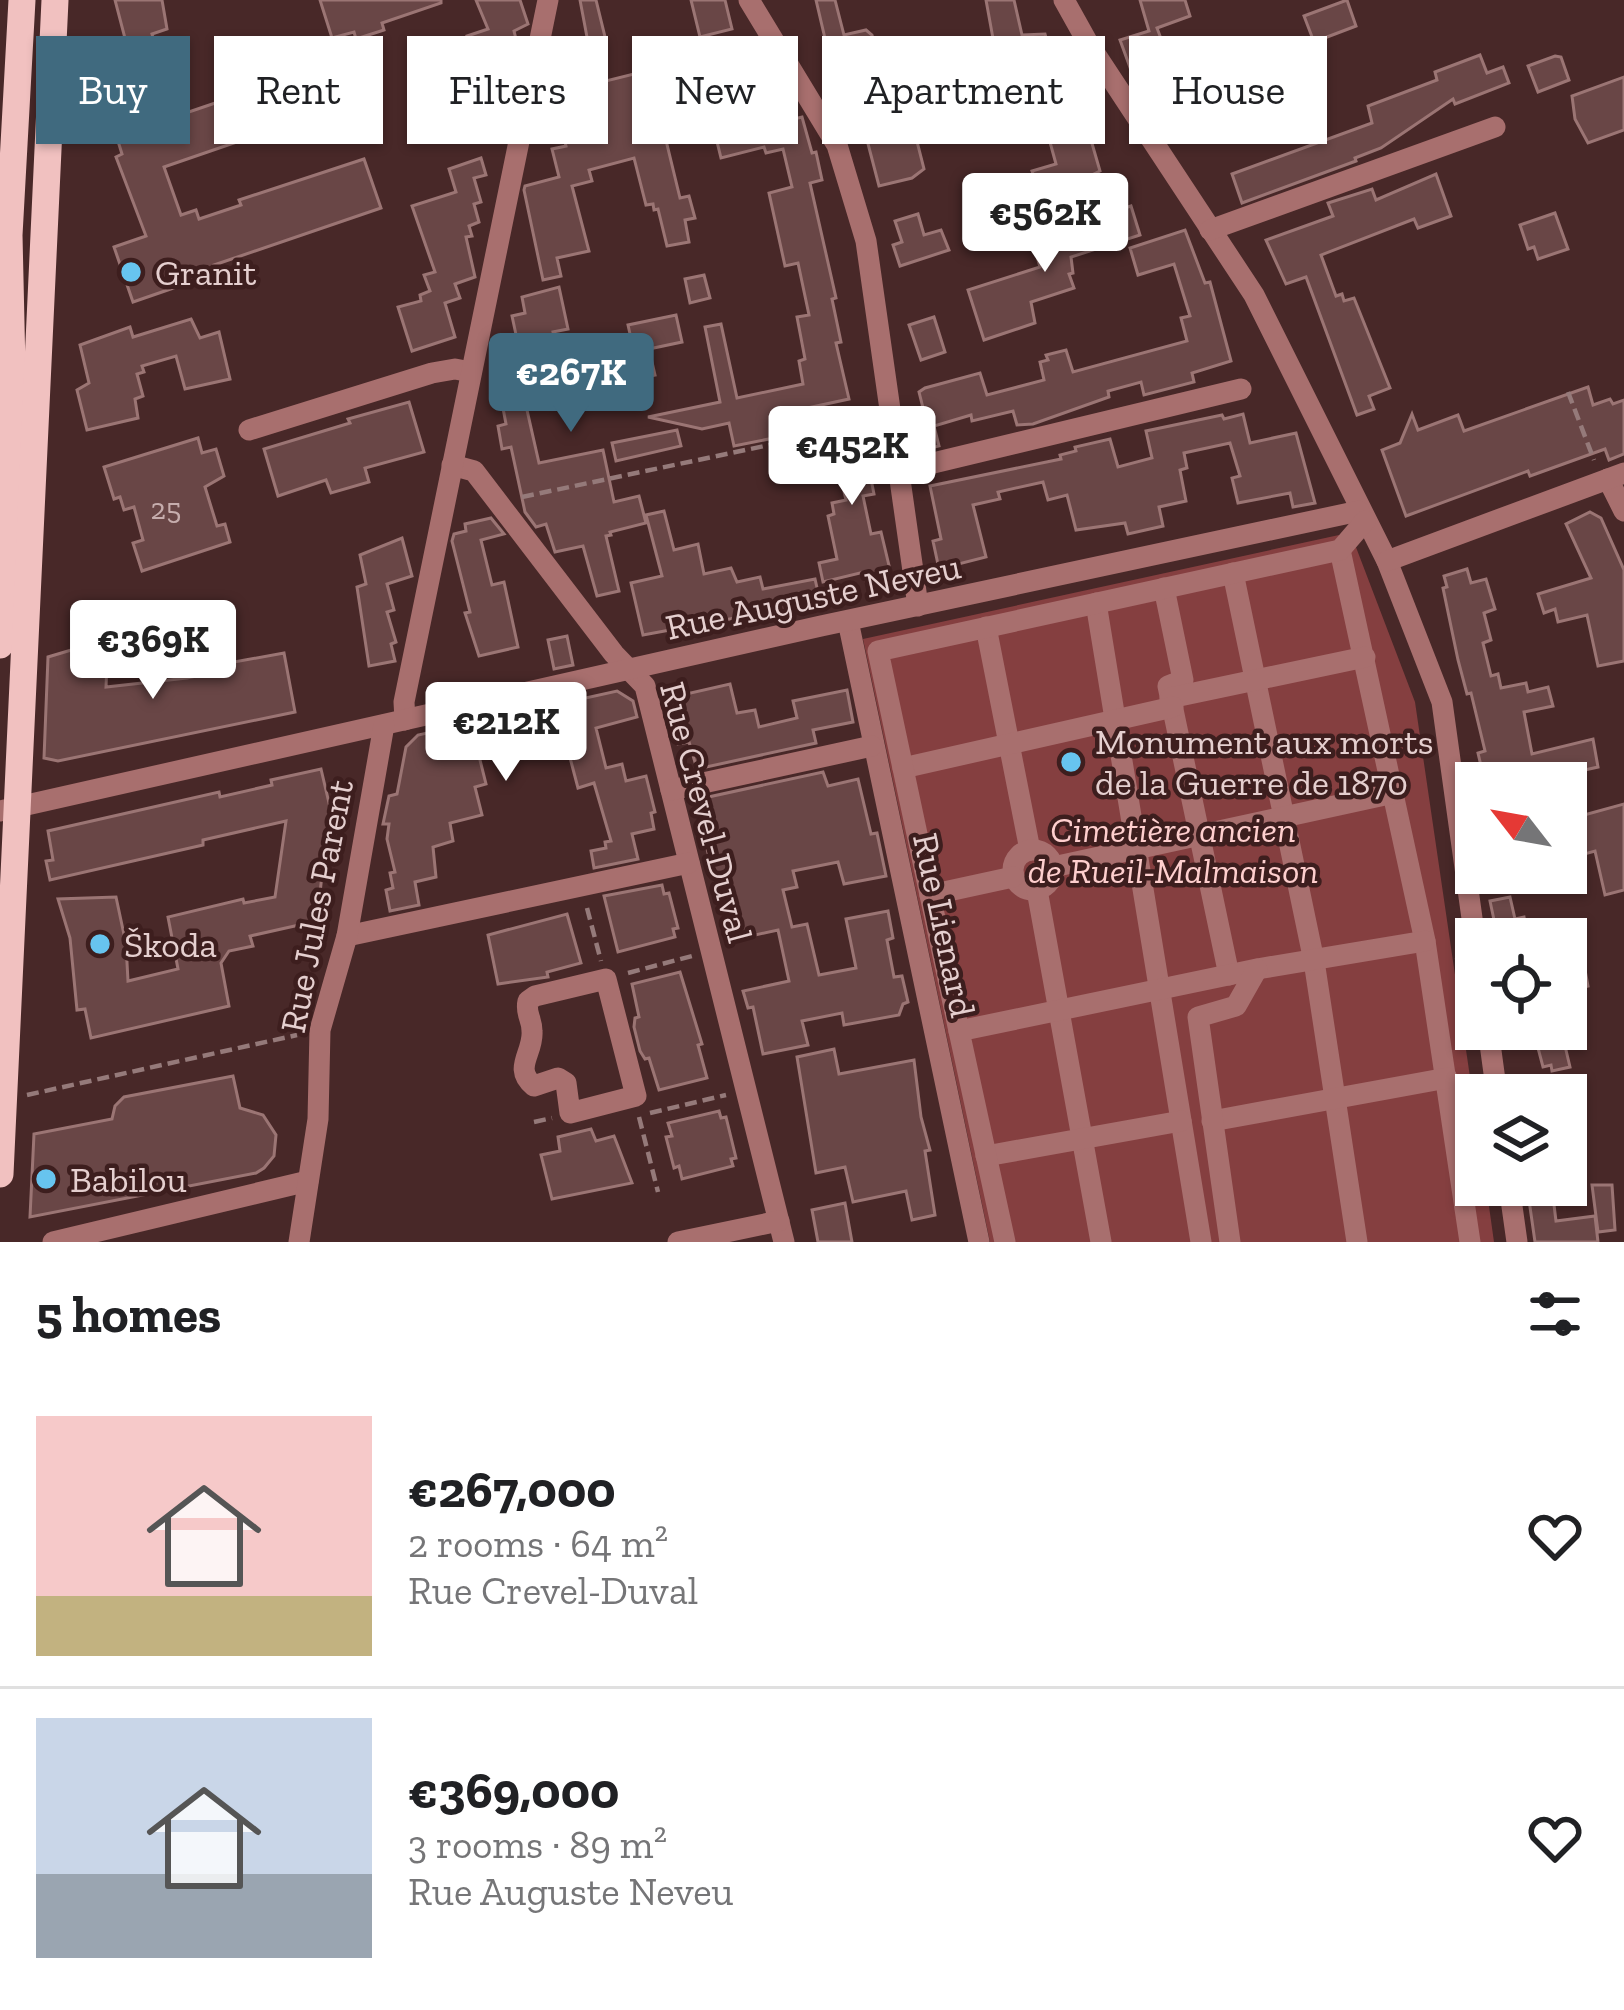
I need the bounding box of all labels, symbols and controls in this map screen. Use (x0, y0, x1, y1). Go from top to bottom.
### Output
chip: Buy (36, 36, 190, 144)
chip: Rent (214, 36, 383, 144)
chip: Filters (407, 36, 608, 144)
chip: New (632, 36, 798, 144)
chip: Apartment (822, 36, 1105, 144)
chip: House (1129, 36, 1327, 144)
pin: €562K (961, 173, 1129, 275)
text: €562K (989, 188, 1101, 235)
place label: Granit (155, 251, 257, 294)
marker: Granit (118, 259, 144, 285)
pin: €267K (487, 333, 655, 435)
text: €267K (516, 348, 626, 395)
pin: €452K (768, 406, 936, 508)
text: €452K (796, 421, 908, 468)
house number: 25 (151, 491, 181, 527)
street label: Rue Auguste Neveu (662, 544, 964, 649)
pin: €369K (69, 600, 237, 702)
text: €369K (97, 615, 209, 662)
street label: Rue Crevel-Duval (651, 677, 762, 947)
pin: €212K (422, 682, 590, 784)
text: €212K (452, 697, 560, 744)
place label: Monument aux morts de la Guerre de 1870 (1095, 720, 1433, 804)
marker: Monument aux morts de la Guerre de 1870 (1058, 749, 1084, 775)
north arrow (1455, 762, 1587, 894)
map controls (1455, 762, 1587, 1206)
street label: Rue Jules Parent (271, 775, 362, 1036)
park label: Cimetière ancien de Rueil-Malmaison (1028, 808, 1318, 892)
street label: Rue Lienard (904, 829, 985, 1021)
button: locate (1455, 918, 1587, 1050)
place label: Škoda (124, 923, 217, 966)
marker: Škoda (87, 931, 113, 957)
button: layers (1455, 1074, 1587, 1206)
place label: Babilou (70, 1158, 187, 1201)
marker: Babilou (33, 1166, 59, 1192)
icon: filters (1522, 1281, 1588, 1347)
text: 5 homes (36, 1284, 221, 1345)
text: €267,000 (408, 1459, 616, 1520)
icon: home (132, 1464, 276, 1608)
icon: heart (1522, 1503, 1588, 1569)
text: 2 rooms · 64 m² (408, 1520, 668, 1567)
text: Rue Crevel-Duval (408, 1567, 698, 1614)
text: €369,000 (408, 1760, 619, 1821)
icon: home (132, 1766, 276, 1910)
icon: heart (1522, 1805, 1588, 1871)
text: 3 rooms · 89 m² (408, 1821, 667, 1868)
text: Rue Auguste Neveu (408, 1868, 733, 1915)

